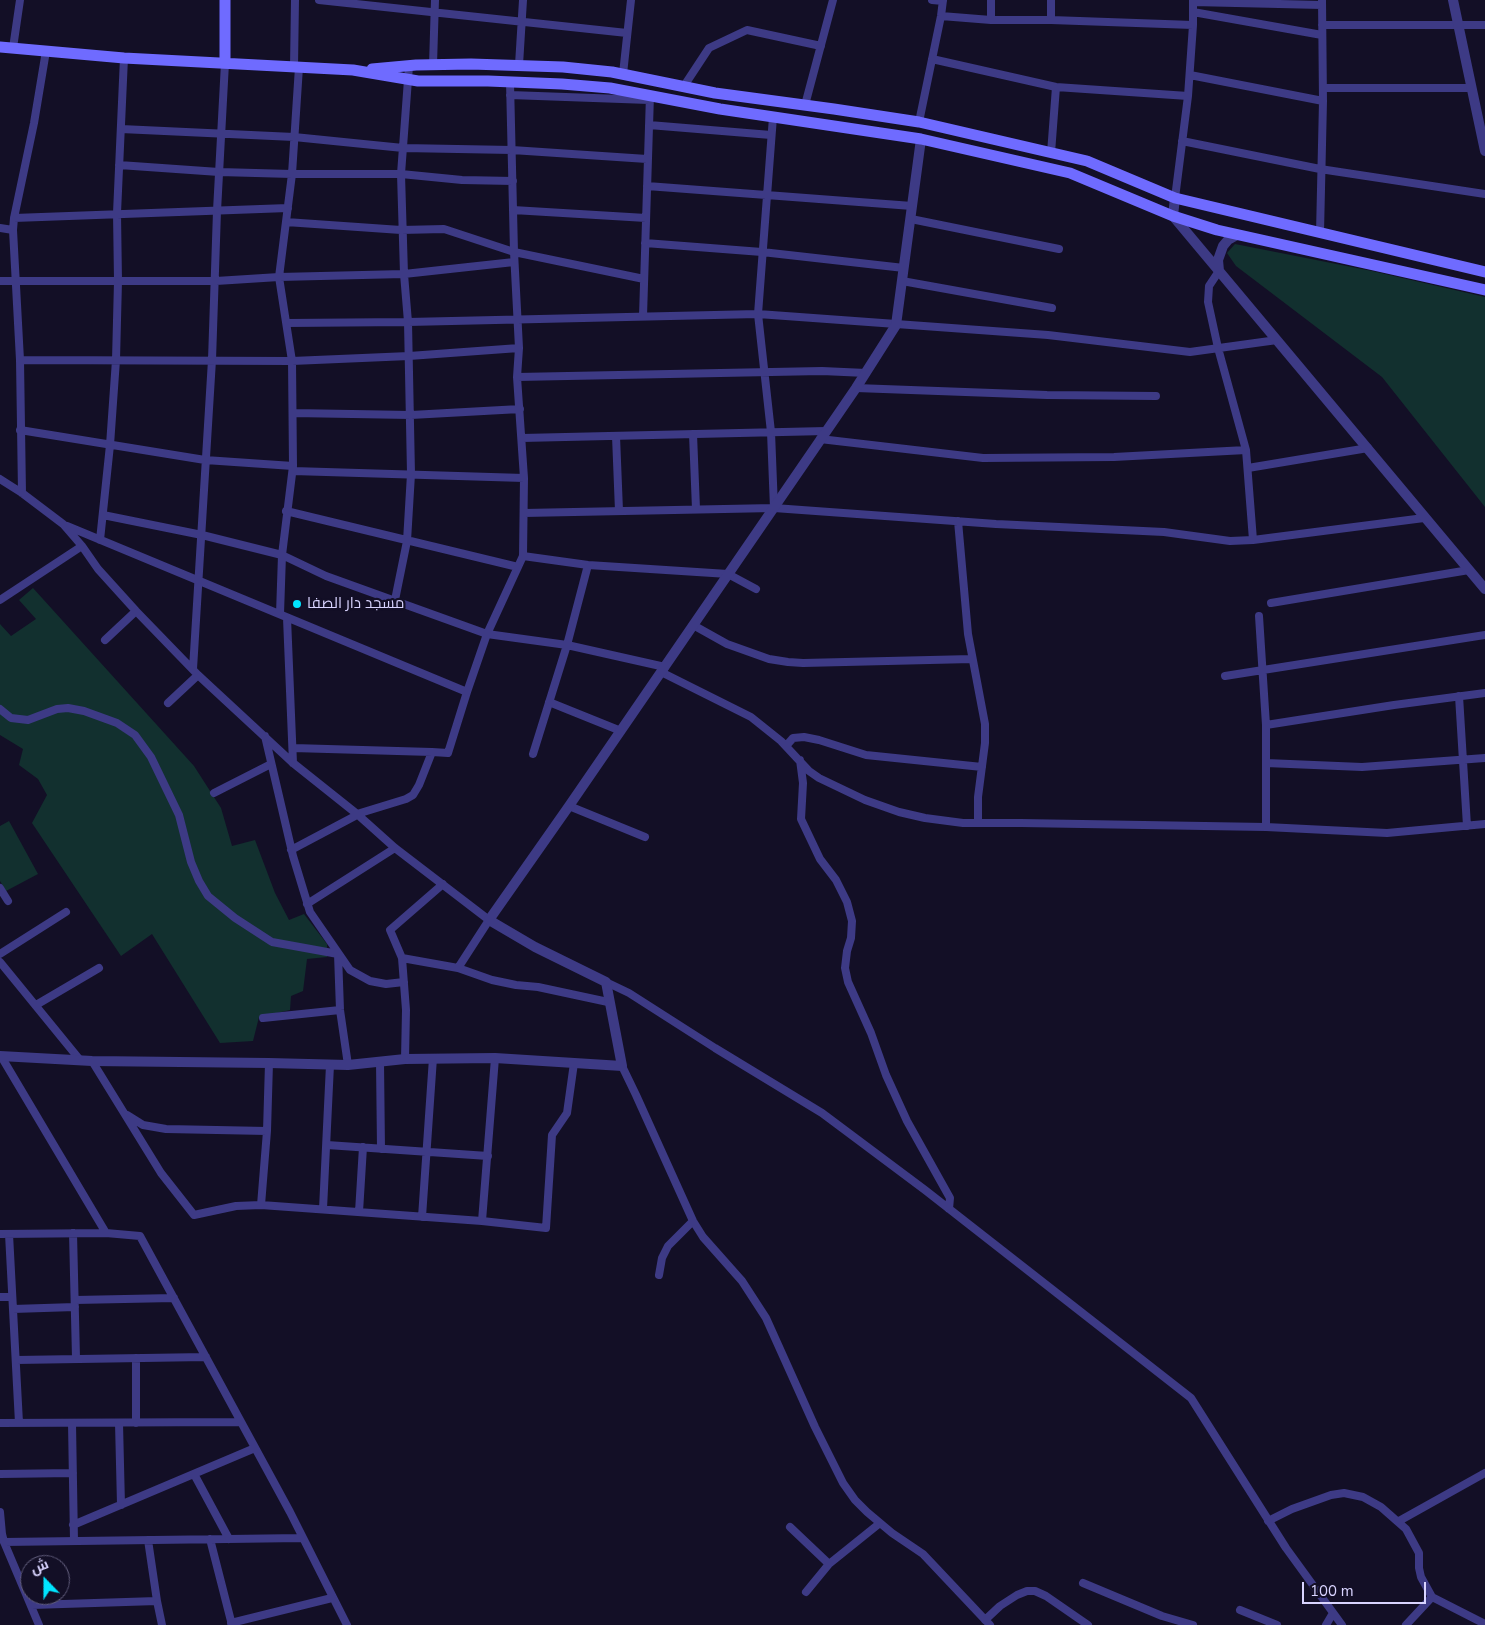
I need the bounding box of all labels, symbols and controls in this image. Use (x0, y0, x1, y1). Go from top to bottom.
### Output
place label: مسجد دار الصفا (307, 595, 404, 613)
marker: مسجد دار الصفا (291, 598, 303, 610)
text: ش (28, 1554, 51, 1579)
north arrow (20, 1555, 70, 1605)
scale bar (1305, 1572, 1429, 1604)
text: 100 m (1310, 1581, 1354, 1601)

